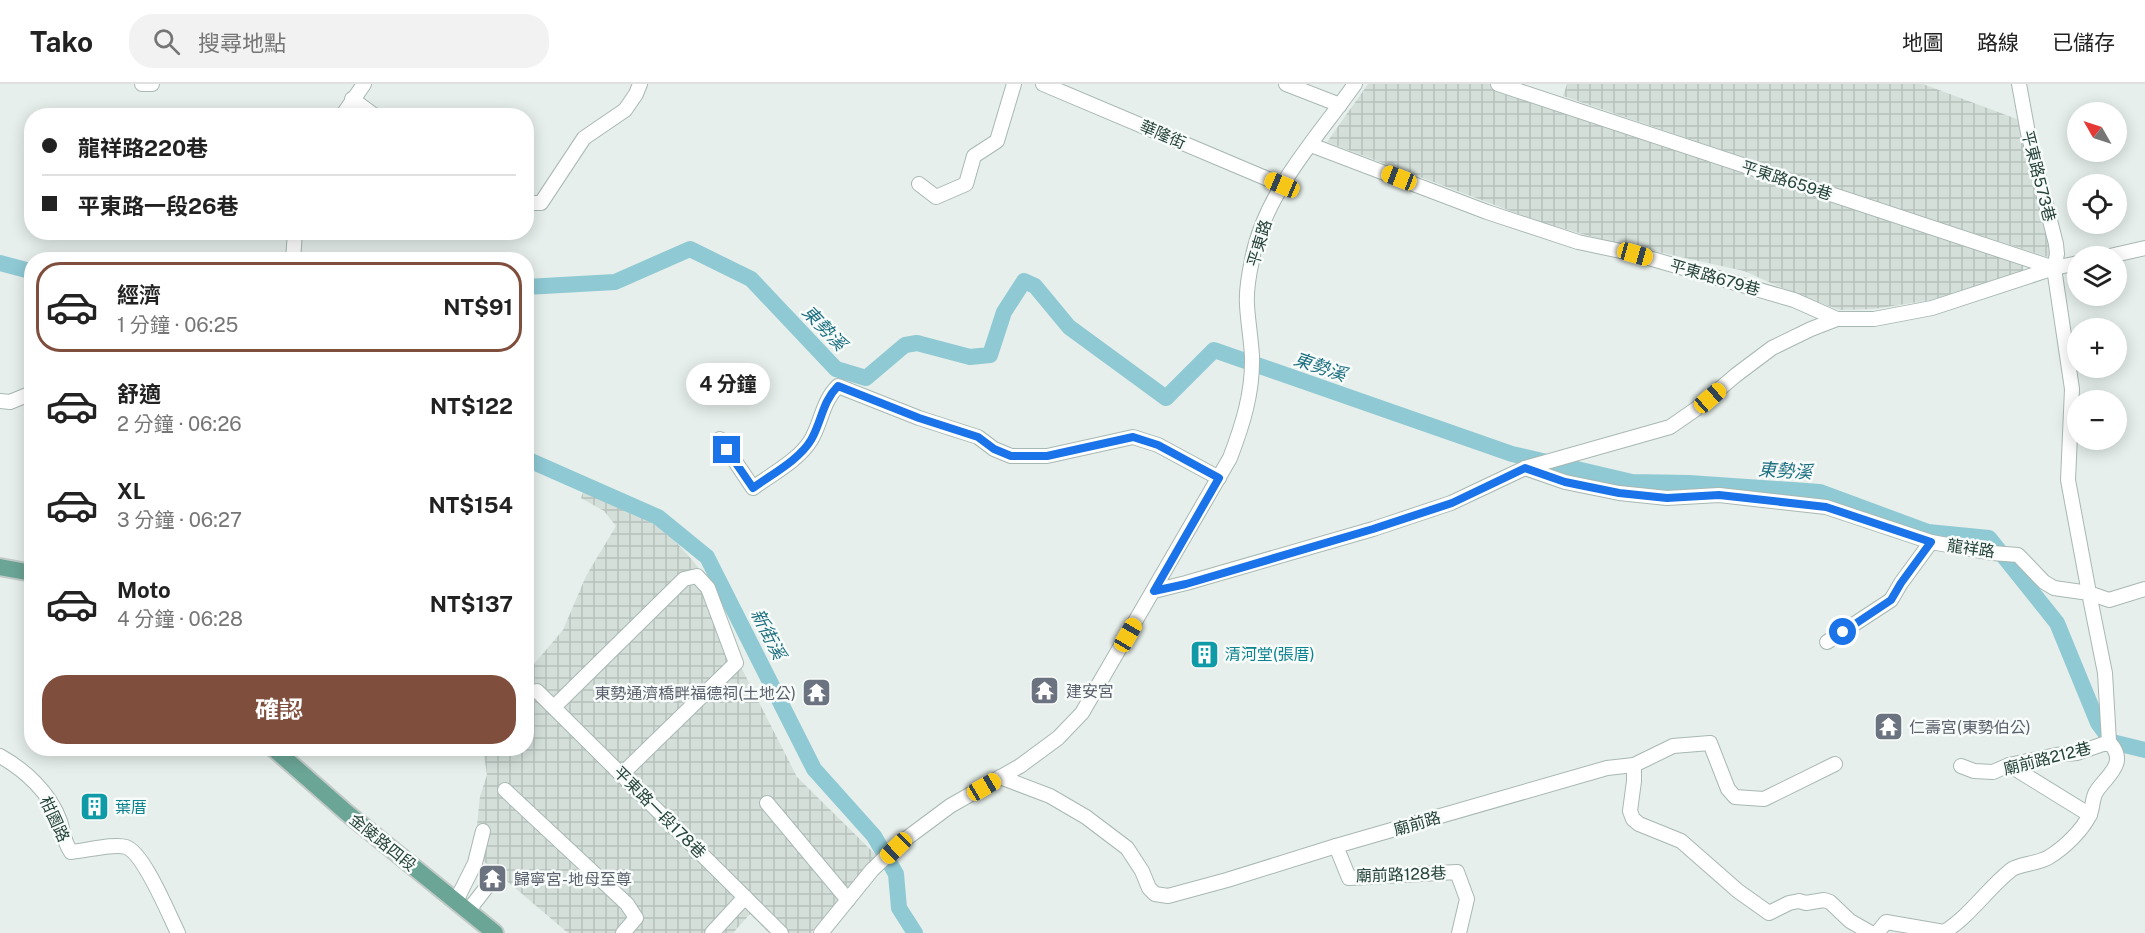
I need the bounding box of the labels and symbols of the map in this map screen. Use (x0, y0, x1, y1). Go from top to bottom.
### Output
north arrow (2067, 102, 2127, 162)
street label: 華隆街 (1137, 116, 1189, 153)
street label: 平東路573巷 (2018, 128, 2059, 224)
street label: 平東路659巷 (1739, 157, 1835, 204)
car (1379, 163, 1419, 193)
car (1262, 170, 1302, 200)
street label: 平東路 (1243, 217, 1276, 269)
car (1615, 240, 1655, 268)
street label: 平東路679巷 (1668, 256, 1762, 299)
water label: 東勢溪 (798, 301, 853, 357)
water label: 東勢溪 (1291, 348, 1352, 386)
callout: 4 分鐘 (685, 363, 769, 405)
car (1691, 379, 1729, 417)
route end (713, 436, 740, 463)
water label: 東勢溪 (1758, 459, 1816, 483)
street label: 龍祥路 (1946, 536, 1996, 561)
water label: 新街溪 (747, 605, 791, 665)
car (1111, 615, 1145, 655)
route start (1829, 618, 1856, 645)
building icon: 清河堂(張厝) (1188, 638, 1220, 670)
place label: 清河堂(張厝) (1225, 645, 1315, 664)
temple icon: 建安宮 (1029, 675, 1061, 707)
temple icon: 東勢通濟橋畔福德祠(土地公) (801, 677, 833, 709)
place label: 建安宮 (1066, 682, 1114, 701)
place label: 東勢通濟橋畔福德祠(土地公) (594, 684, 796, 703)
temple icon: 仁壽宮(東勢伯公) (1872, 711, 1904, 743)
place label: 仁壽宮(東勢伯公) (1909, 718, 2031, 737)
street label: 廟前路212巷 (2001, 738, 2093, 779)
street label: 平東路一段178巷 (610, 762, 710, 862)
car (964, 770, 1004, 804)
building icon: 葉厝 (78, 791, 110, 823)
street label: 柑園路 (36, 793, 73, 845)
place label: 葉厝 (115, 798, 147, 817)
street label: 廟前路 (1391, 808, 1443, 839)
street label: 金陵路四段 (346, 810, 420, 875)
car (877, 829, 915, 867)
temple icon: 歸寧宮-地母至尊 (477, 863, 509, 895)
street label: 廟前路128巷 (1356, 863, 1447, 886)
place label: 歸寧宮-地母至尊 (514, 870, 632, 889)

